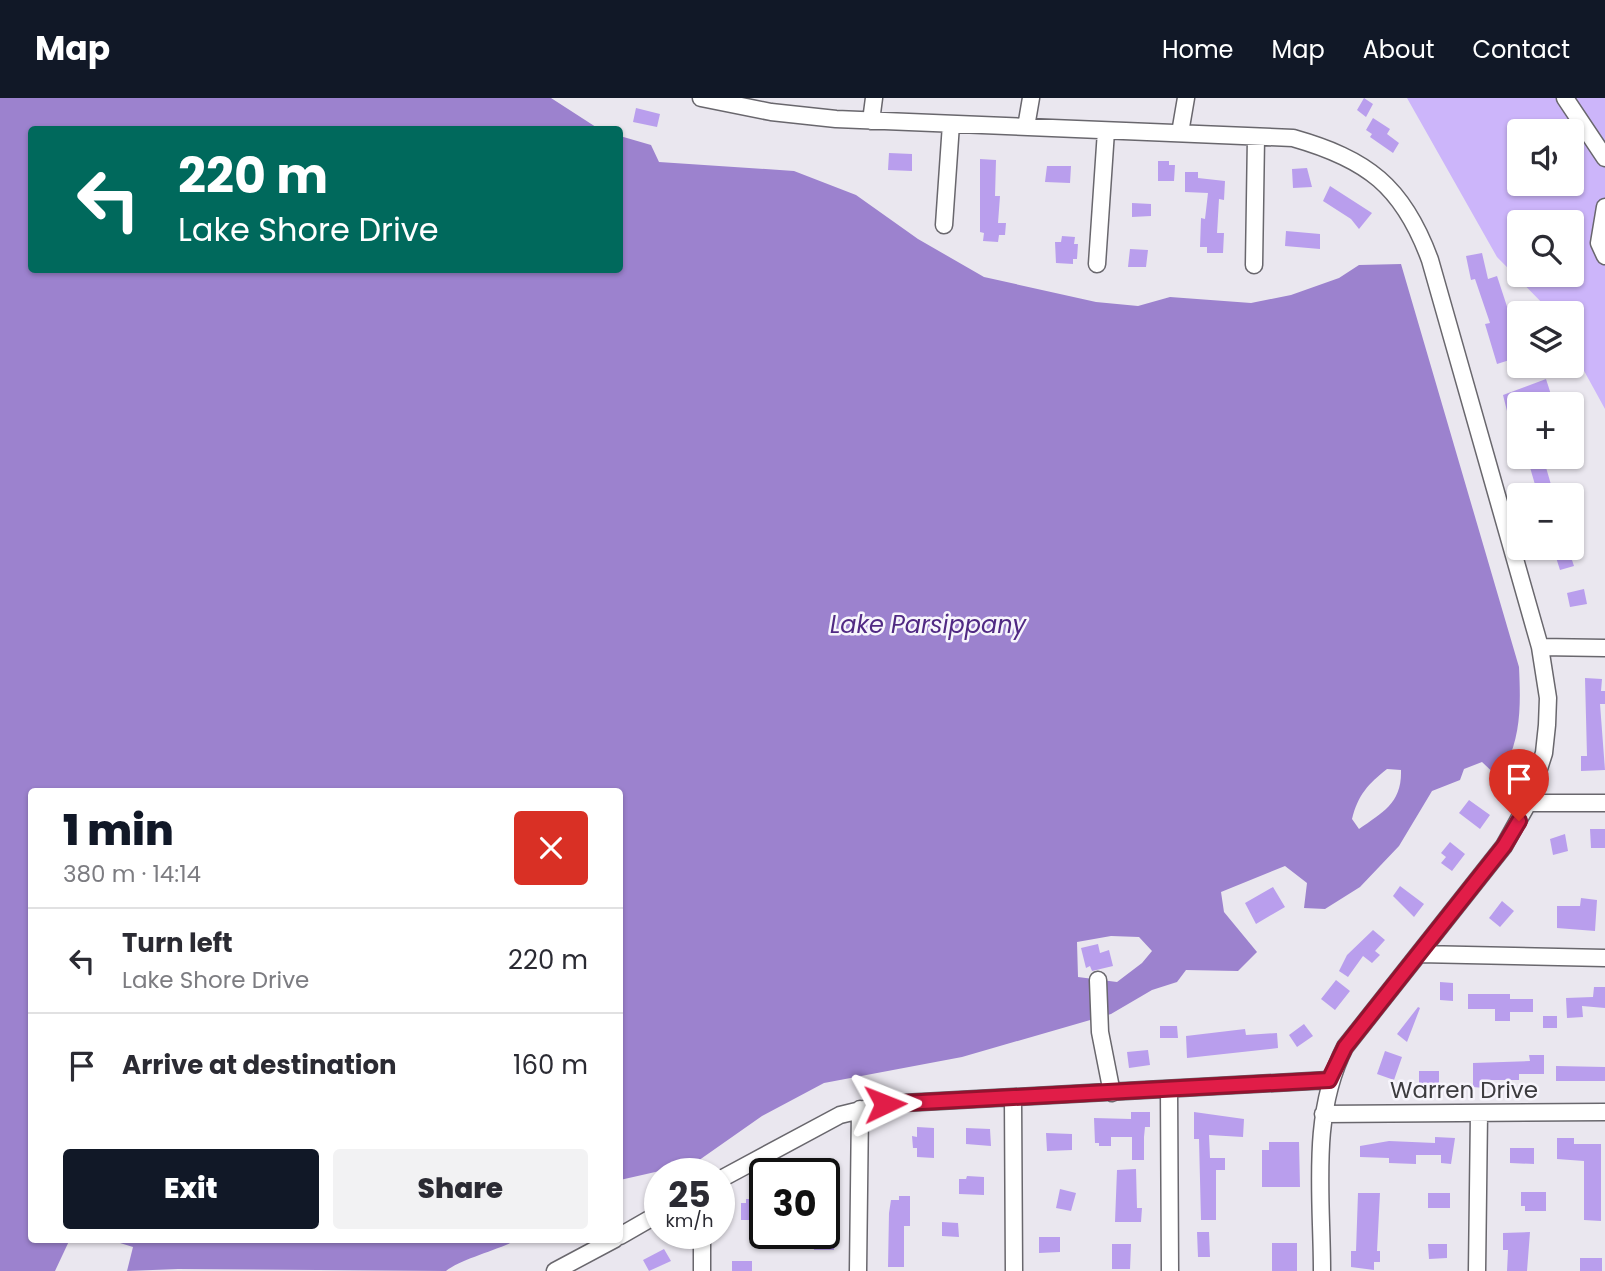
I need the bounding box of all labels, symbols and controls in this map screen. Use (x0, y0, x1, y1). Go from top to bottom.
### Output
text: Map (35, 25, 110, 72)
text: Home (1162, 33, 1234, 66)
text: Map (1272, 33, 1325, 66)
text: About (1363, 33, 1434, 66)
text: Contact (1472, 33, 1570, 66)
map controls (1507, 119, 1584, 560)
button: sound (1507, 119, 1584, 196)
text: 220 m (178, 142, 328, 210)
icon: left (63, 154, 154, 245)
text: Lake Shore Drive (178, 207, 439, 252)
button: search (1507, 210, 1584, 287)
button: layers (1507, 301, 1584, 378)
button: + (1507, 392, 1584, 469)
button: − (1507, 483, 1584, 560)
water label: Lake Parsippany (830, 608, 1027, 641)
pin (1489, 749, 1549, 821)
icon: arrive (1500, 760, 1538, 798)
text: 1 min (63, 801, 174, 860)
button: close (514, 811, 588, 885)
text: 380 m · 14:14 (63, 858, 201, 890)
text: Turn left (122, 925, 233, 961)
icon: left (63, 942, 101, 980)
text: 220 m (508, 942, 588, 978)
text: Lake Shore Drive (122, 964, 309, 996)
icon: arrive (63, 1047, 101, 1085)
text: Arrive at destination (122, 1047, 397, 1083)
text: 160 m (513, 1047, 588, 1083)
position arrow (848, 1067, 922, 1141)
street label: Warren Drive (1390, 1074, 1538, 1106)
button: Exit (63, 1149, 319, 1229)
button: Share (333, 1149, 588, 1229)
speed limit sign: 30 (749, 1158, 840, 1249)
text: 25 (668, 1170, 711, 1219)
text: km/h (666, 1208, 713, 1233)

